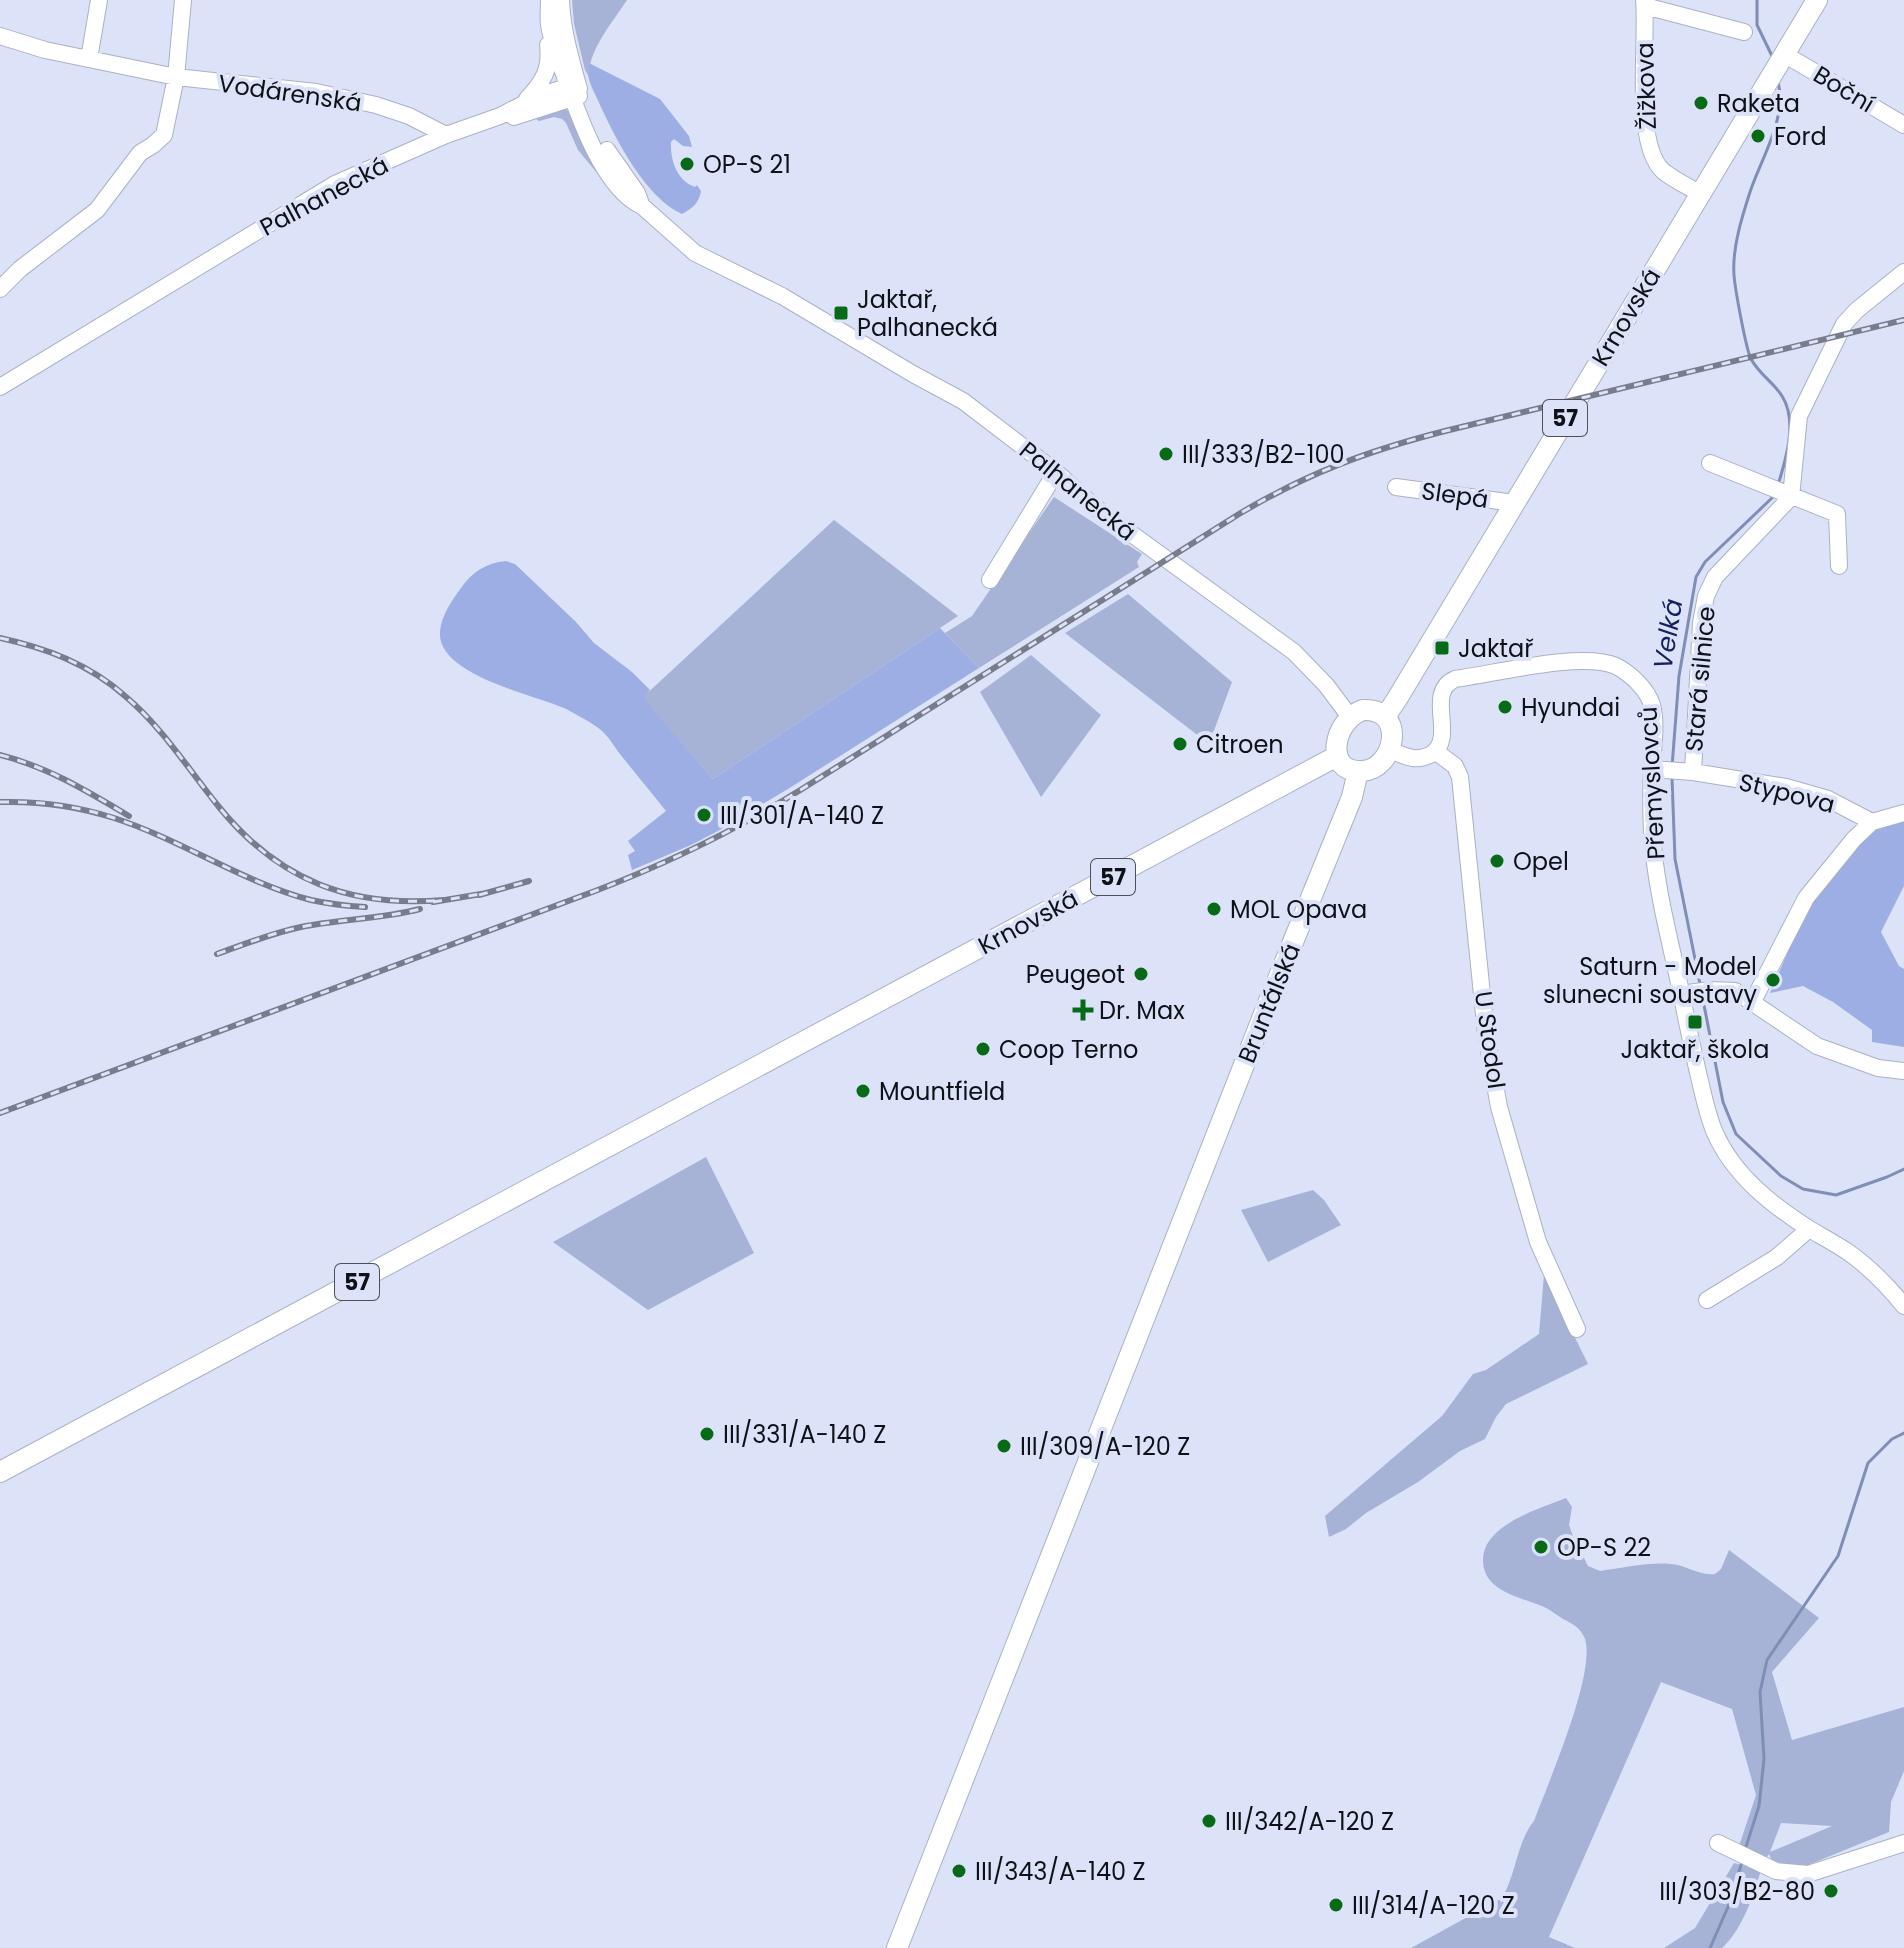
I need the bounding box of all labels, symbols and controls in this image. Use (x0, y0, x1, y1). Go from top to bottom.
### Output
street label: Žižkova (1628, 42, 1664, 130)
street label: Boční (1807, 58, 1881, 120)
street label: Vodárenská (216, 67, 364, 119)
place label: Raketa (1717, 87, 1800, 120)
marker: Raketa (1692, 94, 1710, 112)
place label: Ford (1774, 120, 1827, 153)
marker: Ford (1749, 127, 1767, 145)
street label: Palhanecká (254, 148, 394, 244)
place label: OP-S 21 (703, 148, 791, 181)
marker: OP-S 21 (678, 155, 696, 173)
street label: Krnovská (1584, 262, 1668, 372)
place label: Jaktař, Palhanecká (857, 283, 998, 344)
marker: Jaktař, Palhanecká (832, 304, 850, 322)
road number: 57 (1543, 400, 1587, 436)
street label: Palhanecká (1013, 434, 1143, 548)
place label: III/333/B2-100 (1182, 438, 1345, 471)
marker: III/333/B2-100 (1157, 445, 1175, 463)
street label: Slepá (1419, 474, 1491, 516)
water label: Velká (1645, 596, 1691, 672)
street label: Stará silnice (1677, 605, 1723, 753)
place label: Jaktař (1458, 632, 1533, 665)
marker: Jaktař (1433, 639, 1451, 657)
place label: Hyundai (1521, 691, 1620, 724)
marker: Hyundai (1496, 698, 1514, 716)
street label: Přemyslovců (1632, 706, 1672, 860)
place label: Citroen (1196, 728, 1284, 761)
marker: Citroen (1171, 735, 1189, 753)
street label: Stypova (1736, 765, 1838, 821)
place label: III/301/A-140 Z (720, 799, 884, 832)
marker: III/301/A-140 Z (695, 806, 713, 824)
place label: Opel (1513, 845, 1569, 878)
marker: Opel (1488, 852, 1506, 870)
road number: 57 (1091, 859, 1135, 895)
street label: Krnovská (972, 882, 1084, 962)
place label: MOL Opava (1230, 893, 1367, 926)
marker: MOL Opava (1205, 900, 1223, 918)
street label: Bruntálská (1230, 938, 1308, 1068)
place label: Saturn - Model slunecni soustavy (1543, 950, 1757, 1011)
place label: Peugeot (1026, 958, 1125, 991)
marker: Peugeot (1132, 965, 1150, 983)
marker: Saturn - Model slunecni soustavy (1764, 971, 1782, 989)
street label: U Stodol (1467, 989, 1513, 1091)
place label: Dr. Max (1099, 994, 1185, 1027)
marker: Dr. Max (1074, 1001, 1092, 1019)
marker: Jaktař, škola (1686, 1013, 1704, 1031)
place label: Coop Terno (999, 1033, 1138, 1066)
place label: Jaktař, škola (1621, 1033, 1769, 1066)
marker: Coop Terno (974, 1040, 992, 1058)
place label: Mountfield (879, 1075, 1005, 1108)
marker: Mountfield (854, 1082, 872, 1100)
road number: 57 (335, 1264, 379, 1300)
place label: III/331/A-140 Z (723, 1418, 886, 1451)
marker: III/331/A-140 Z (698, 1425, 716, 1443)
place label: III/309/A-120 Z (1020, 1430, 1190, 1463)
marker: III/309/A-120 Z (995, 1437, 1013, 1455)
place label: OP-S 22 (1557, 1531, 1651, 1564)
marker: OP-S 22 (1532, 1538, 1550, 1556)
place label: III/342/A-120 Z (1225, 1805, 1394, 1838)
marker: III/342/A-120 Z (1200, 1812, 1218, 1830)
place label: III/343/A-140 Z (975, 1855, 1146, 1888)
marker: III/343/A-140 Z (950, 1862, 968, 1880)
place label: III/303/B2-80 (1659, 1875, 1815, 1908)
marker: III/303/B2-80 (1822, 1882, 1840, 1900)
place label: III/314/A-120 Z (1352, 1889, 1515, 1922)
marker: III/314/A-120 Z (1327, 1896, 1345, 1914)

